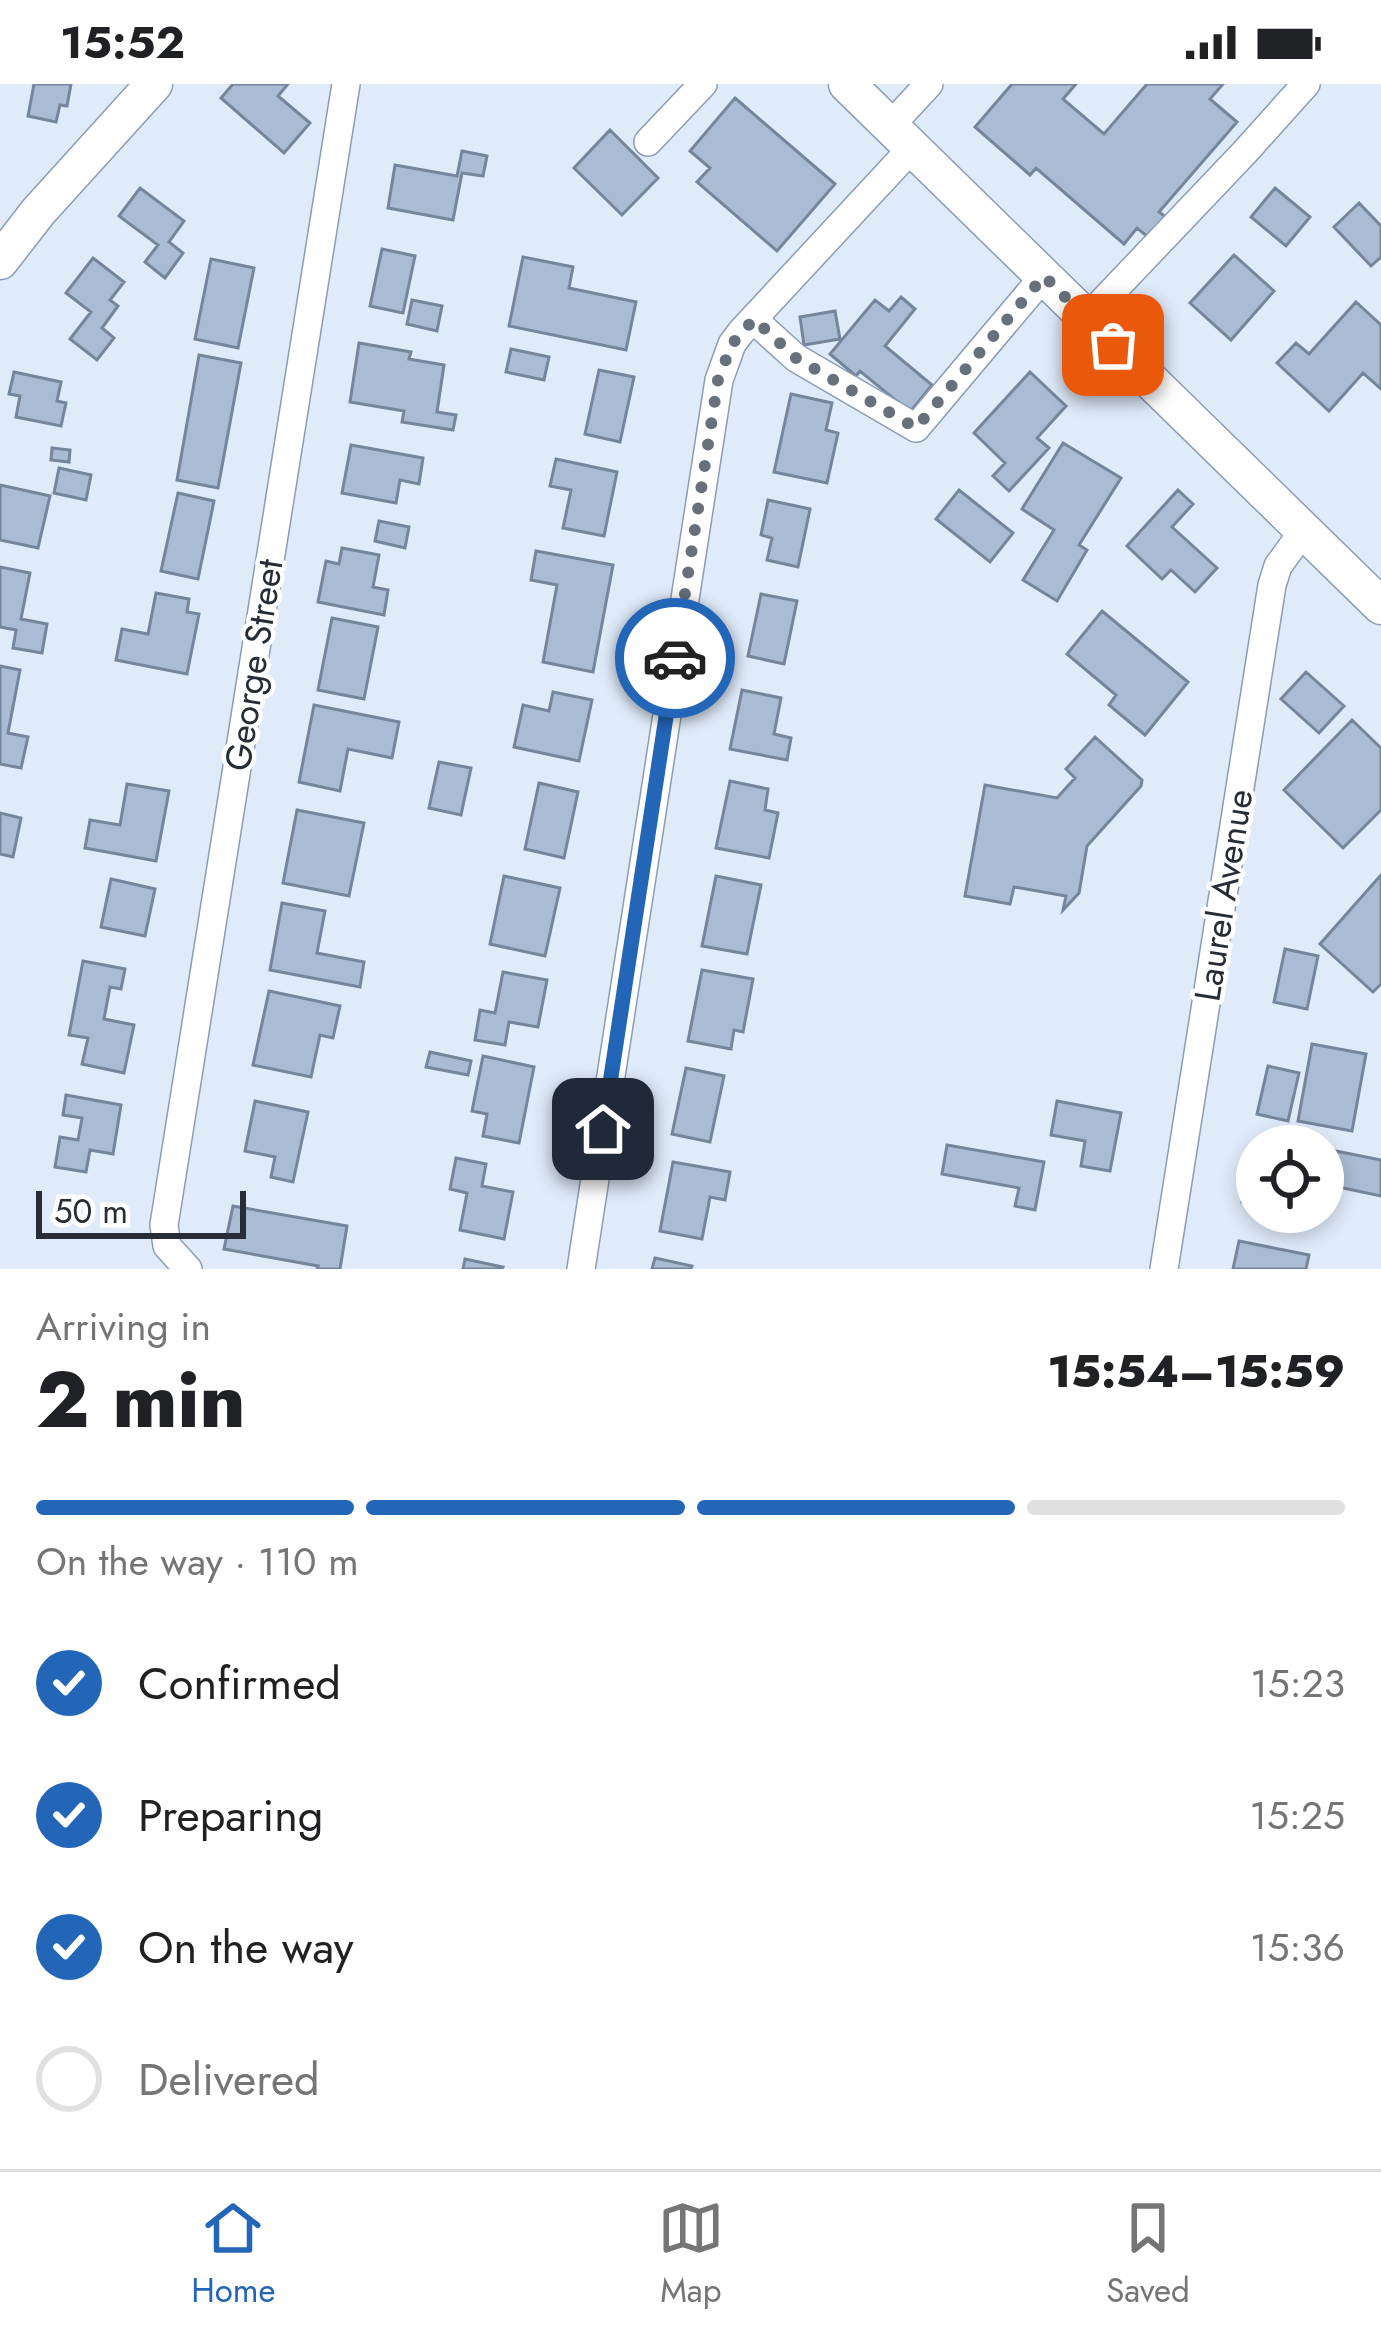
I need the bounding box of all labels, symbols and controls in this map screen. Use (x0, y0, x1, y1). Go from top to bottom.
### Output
text: 15:52 (60, 10, 185, 75)
pin (1062, 294, 1164, 396)
icon: bag (1080, 312, 1146, 378)
street label: George Street (211, 555, 295, 775)
courier (615, 598, 735, 718)
icon: car (642, 625, 708, 691)
street label: Laurel Avenue (1181, 785, 1265, 1005)
pin (552, 1078, 654, 1180)
icon: home (570, 1096, 636, 1162)
map controls (1236, 1125, 1344, 1233)
button: locate (1236, 1125, 1344, 1233)
scale bar (36, 1185, 246, 1238)
text: 50 m (54, 1188, 128, 1235)
text: Arriving in (36, 1298, 211, 1355)
text: 15:54–15:59 (1047, 1339, 1345, 1404)
text: 2 min (36, 1344, 245, 1456)
text: On the way · 110 m (36, 1533, 359, 1590)
icon: check (36, 1650, 102, 1716)
text: Confirmed (138, 1651, 341, 1716)
text: 15:23 (1250, 1655, 1345, 1712)
icon: check (36, 1782, 102, 1848)
text: Preparing (138, 1783, 323, 1848)
text: 15:25 (1250, 1787, 1345, 1844)
icon: check (36, 1914, 102, 1980)
text: On the way (138, 1915, 354, 1980)
text: 15:36 (1250, 1919, 1345, 1976)
text: Delivered (138, 2047, 320, 2112)
tab: Home (191, 2195, 276, 2314)
tab: Map (658, 2195, 724, 2314)
tab: Saved (1106, 2195, 1190, 2314)

